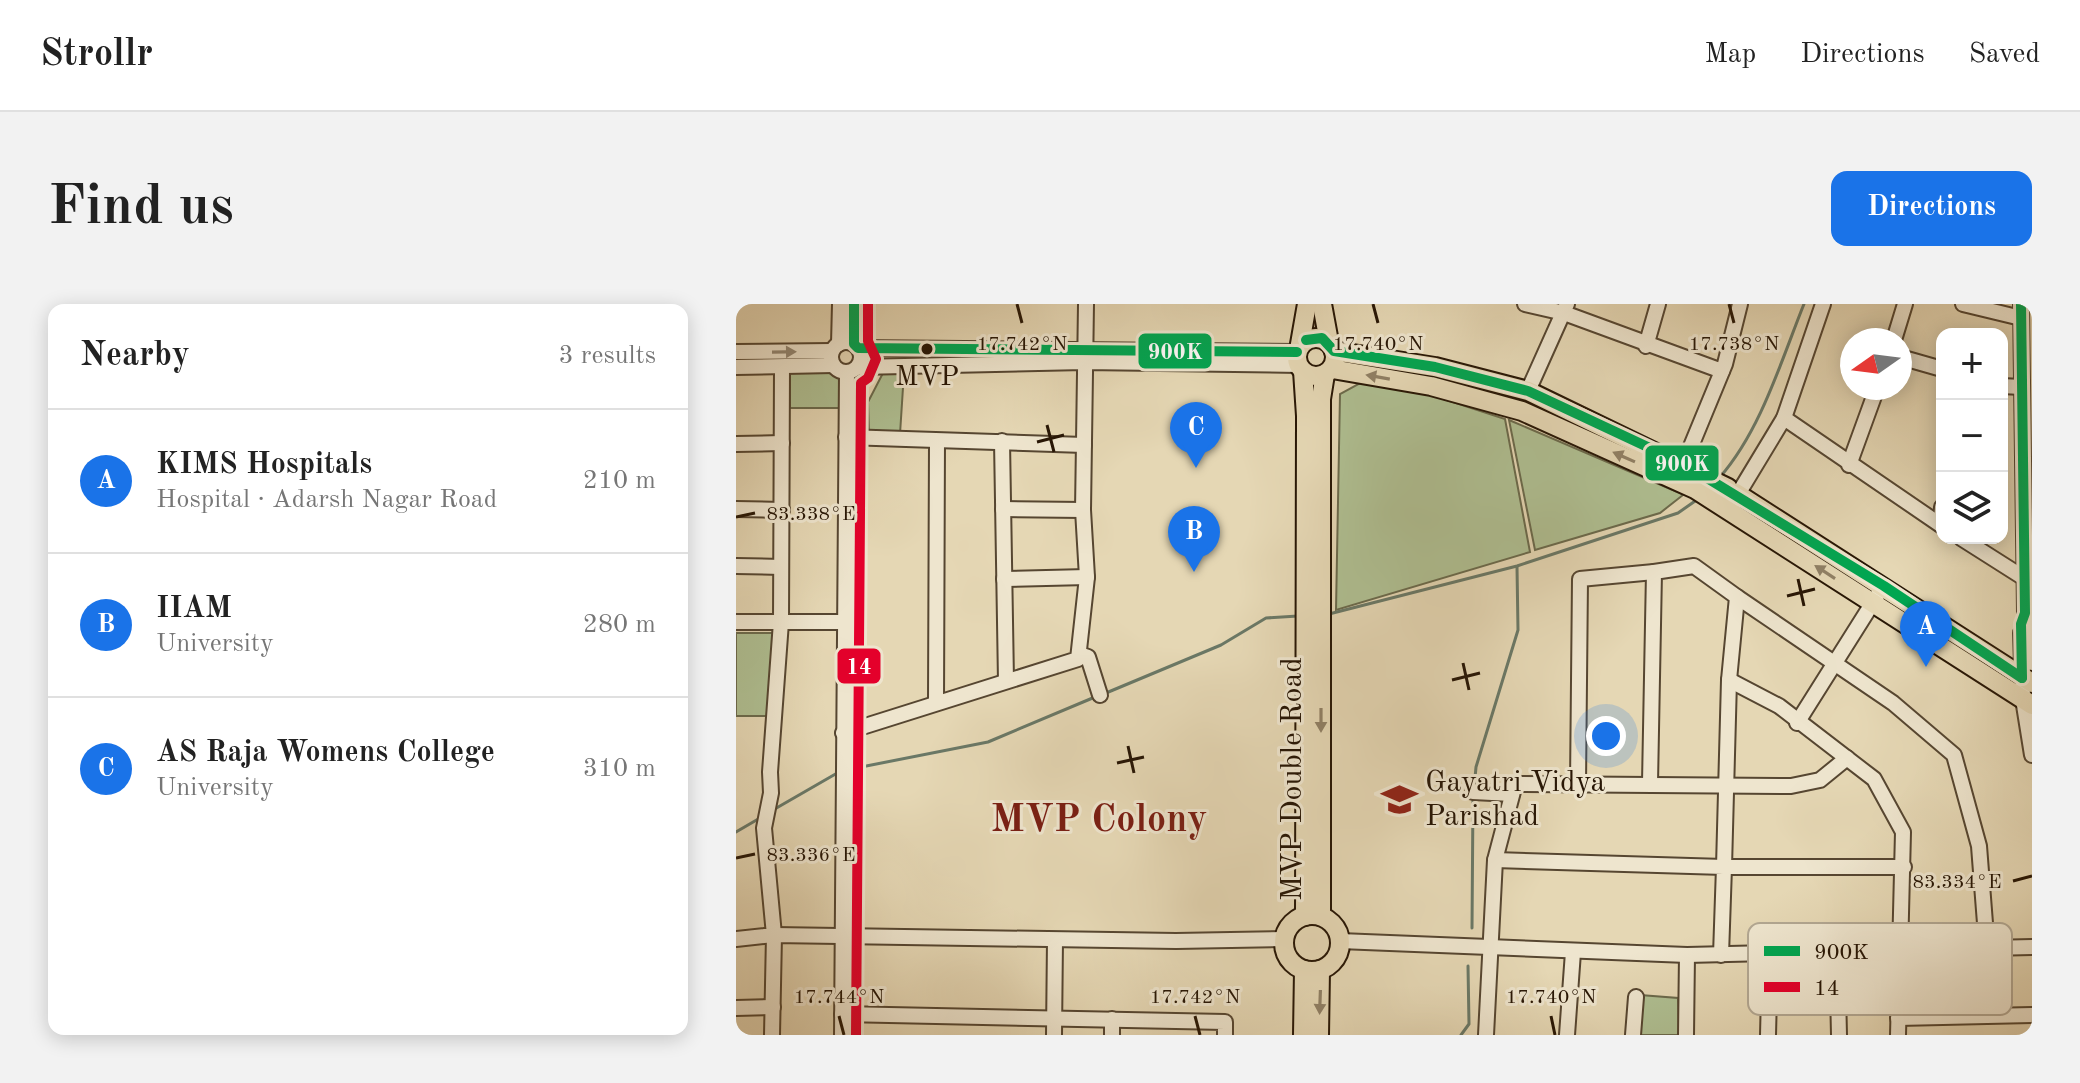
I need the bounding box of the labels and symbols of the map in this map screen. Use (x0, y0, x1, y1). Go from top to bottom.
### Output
north arrow (1840, 328, 1912, 400)
line badge: 900K (1137, 332, 1213, 370)
text: 17.742°N (977, 335, 1067, 355)
text: 17.740°N (1333, 335, 1423, 355)
text: 17.738°N (1689, 335, 1779, 355)
marker: MVP (919, 341, 935, 357)
text: 900K (1147, 342, 1203, 364)
one-way arrow (772, 346, 797, 358)
place label: MVP (895, 364, 959, 392)
one-way arrow (1365, 370, 1390, 382)
pin: C (1170, 402, 1222, 468)
line badge: 900K (1644, 444, 1720, 482)
one-way arrow (1612, 450, 1636, 464)
text: 900K (1654, 454, 1710, 476)
text: 83.338°E (767, 505, 856, 525)
pin: B (1168, 506, 1220, 572)
one-way arrow (1815, 565, 1836, 580)
pin: A (1900, 601, 1952, 667)
line badge: 14 (836, 647, 882, 685)
text: 14 (846, 657, 872, 679)
street label: MVP Double Road (1278, 657, 1308, 901)
one-way arrow (1315, 708, 1327, 733)
your location (1586, 716, 1626, 756)
place label: Gayatri Vidya Parishad (1425, 768, 1606, 832)
school or university icon: Gayatri Vidya Parishad (1380, 781, 1418, 819)
district label: MVP Colony (991, 802, 1207, 840)
text: 83.336°E (767, 846, 856, 866)
text: 83.334°E (1913, 873, 2002, 893)
legend (1748, 923, 2012, 1015)
text: 900K (1814, 942, 1869, 964)
text: 14 (1814, 978, 1840, 1000)
text: 17.744°N (794, 988, 884, 1008)
text: 17.742°N (1150, 988, 1240, 1008)
text: 17.740°N (1506, 988, 1596, 1008)
one-way arrow (1314, 990, 1327, 1015)

